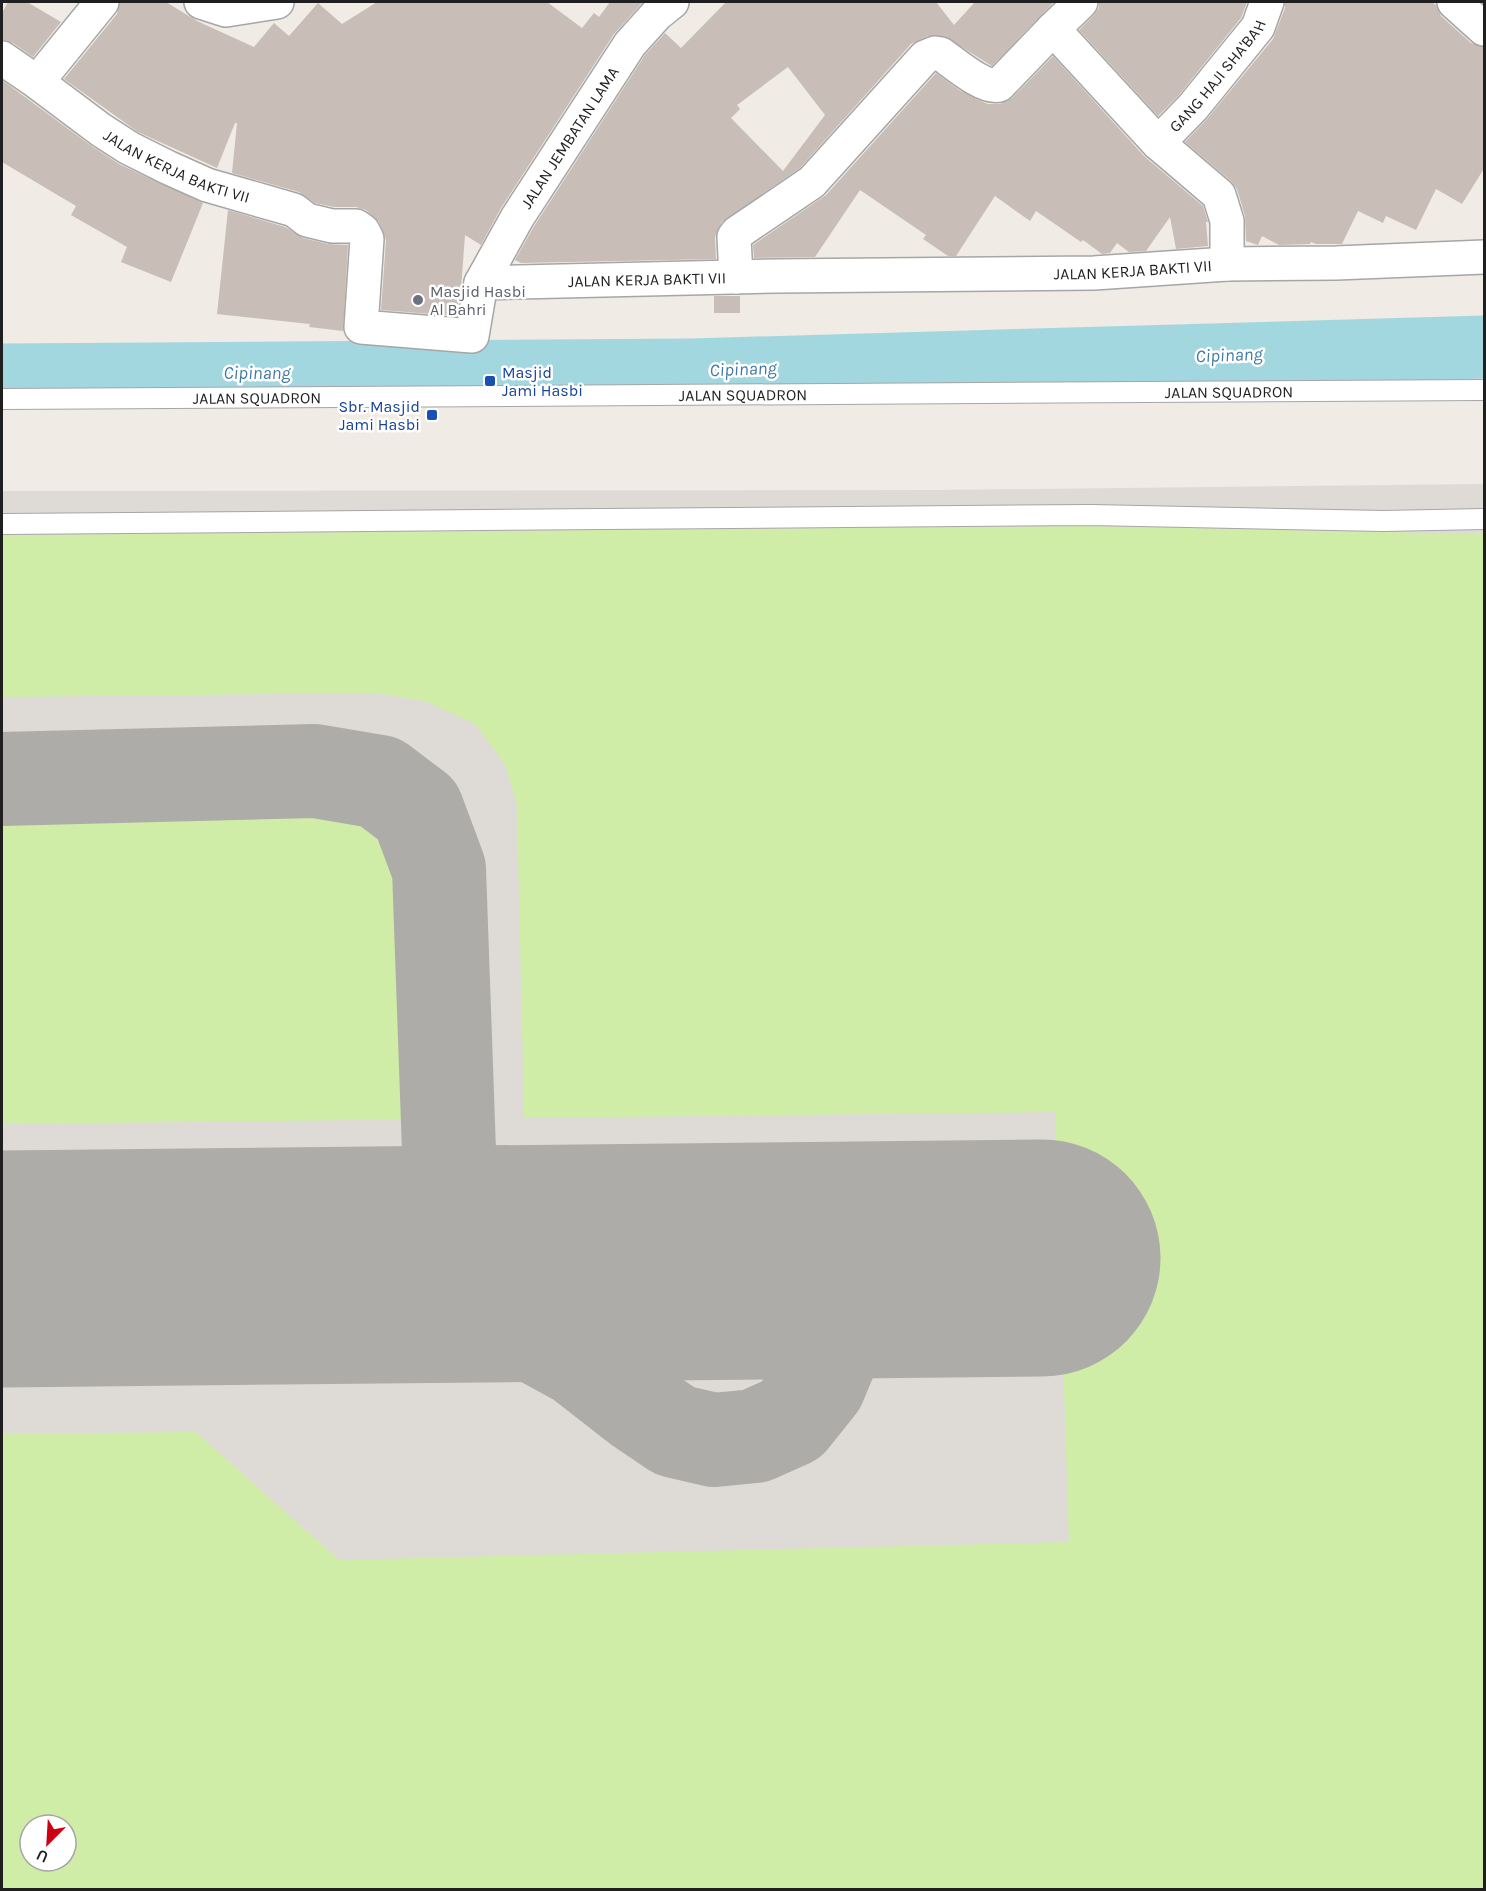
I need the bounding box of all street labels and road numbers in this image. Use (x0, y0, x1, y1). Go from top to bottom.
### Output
street label: GANG HAJI SHA'BAH (1165, 17, 1270, 136)
street label: JALAN JEMBATAN LAMA (517, 63, 623, 212)
street label: JALAN KERJA BAKTI VII (100, 125, 252, 207)
street label: JALAN KERJA BAKTI VII (1054, 256, 1212, 283)
street label: JALAN KERJA BAKTI VII (568, 268, 726, 291)
street label: JALAN SQUADRON (1165, 382, 1293, 402)
street label: JALAN SQUADRON (679, 385, 807, 405)
street label: JALAN SQUADRON (193, 388, 321, 408)

